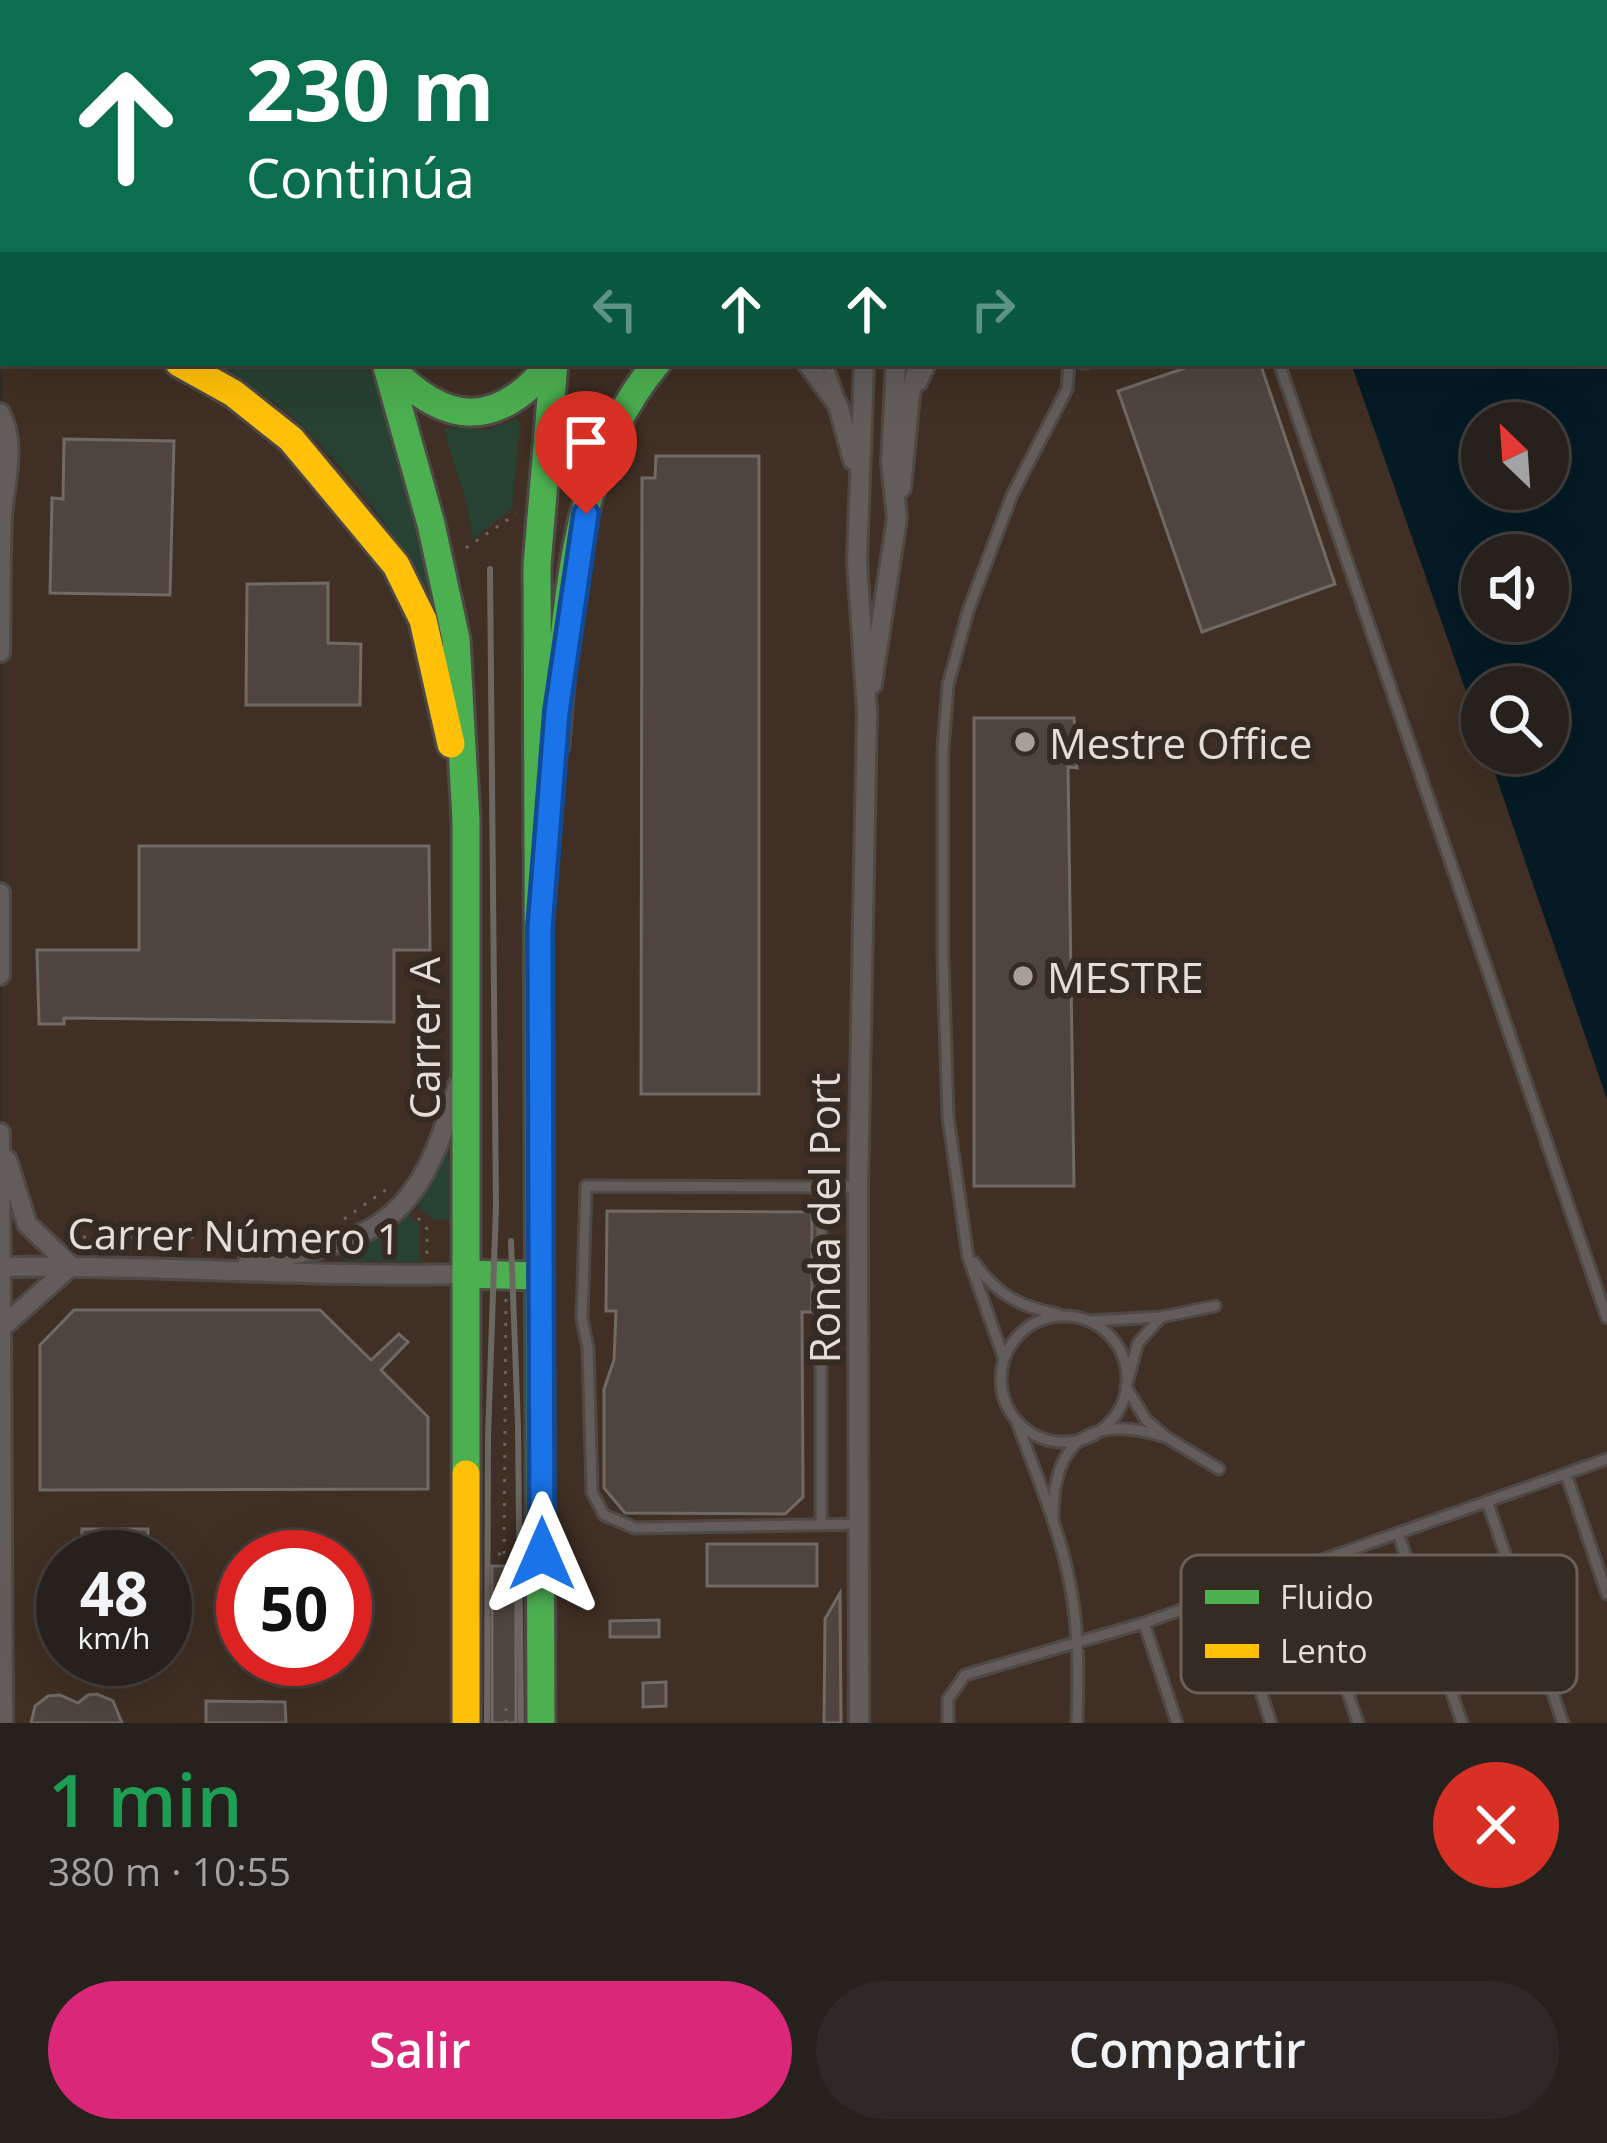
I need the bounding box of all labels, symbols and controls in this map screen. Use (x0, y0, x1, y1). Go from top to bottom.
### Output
text: 230 m (246, 31, 494, 146)
icon: ahead (48, 48, 204, 204)
text: Continúa (246, 140, 475, 214)
icon: left (582, 276, 648, 342)
icon: ahead (708, 276, 774, 342)
icon: ahead (834, 276, 900, 342)
icon: right (960, 276, 1026, 342)
pin (535, 391, 637, 514)
north arrow (1461, 402, 1569, 510)
map controls (1461, 402, 1569, 774)
icon: arrive (553, 409, 619, 475)
button: sound (1461, 534, 1569, 642)
button: search (1461, 666, 1569, 774)
place label: Mestre Office (1049, 714, 1312, 771)
marker: Mestre Office (1012, 729, 1038, 755)
place label: MESTRE (1047, 948, 1204, 1005)
street label: Carrer A (395, 956, 452, 1119)
marker: MESTRE (1010, 963, 1036, 989)
street label: Ronda del Port (795, 1073, 852, 1363)
street label: Carrer Número 1 (67, 1204, 401, 1266)
position arrow (479, 1491, 605, 1617)
speed limit sign: 50 (216, 1530, 372, 1686)
text: 48 (80, 1552, 148, 1634)
legend (1181, 1555, 1577, 1693)
text: Fluido (1280, 1574, 1374, 1619)
text: km/h (78, 1617, 150, 1658)
text: Lento (1280, 1628, 1368, 1673)
text: 1 min (48, 1750, 242, 1848)
button: close (1433, 1762, 1559, 1888)
text: 380 m · 10:55 (48, 1844, 291, 1897)
button: Salir (48, 1981, 792, 2119)
button: Compartir (816, 1981, 1559, 2119)

